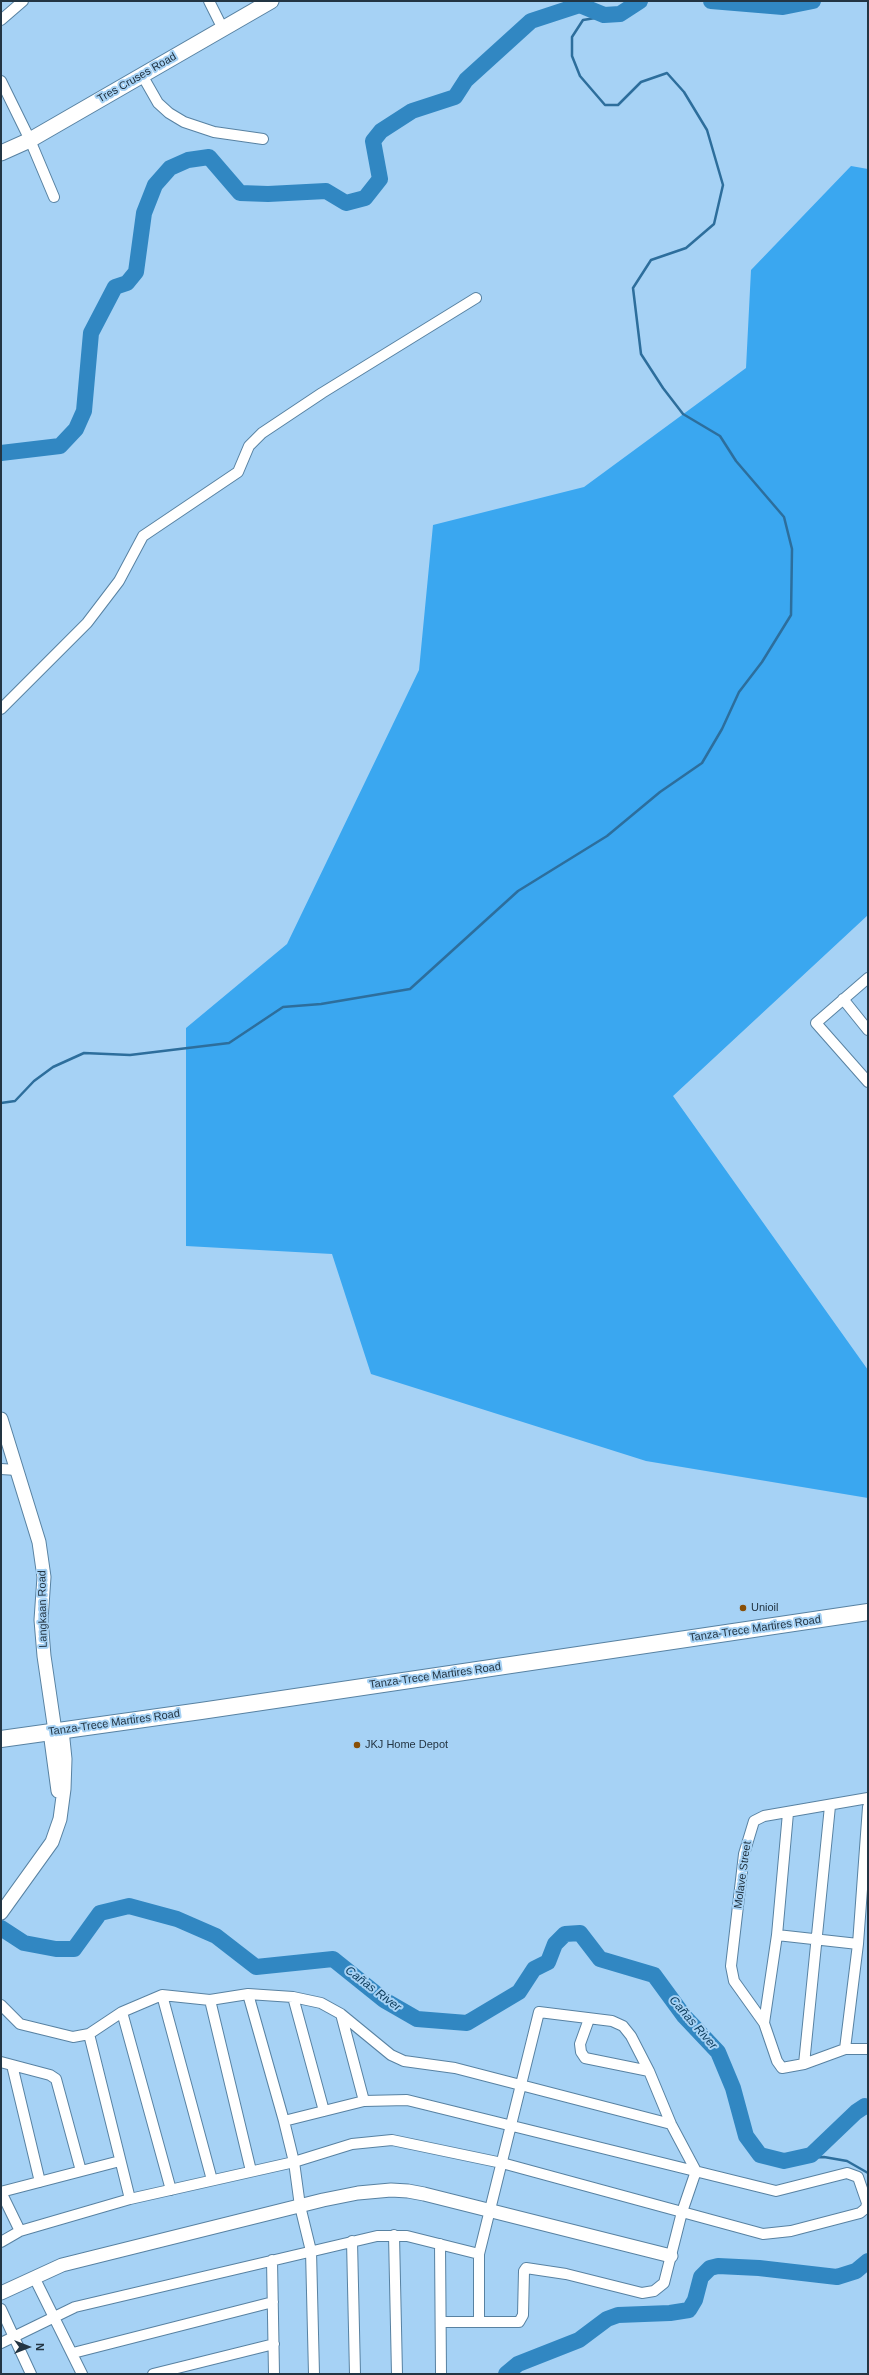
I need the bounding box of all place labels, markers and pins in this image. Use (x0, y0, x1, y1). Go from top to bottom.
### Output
place label: Unioil (751, 1601, 779, 1615)
marker: Unioil (738, 1603, 748, 1613)
place label: JKJ Home Depot (365, 1738, 448, 1752)
marker: JKJ Home Depot (352, 1740, 362, 1750)

